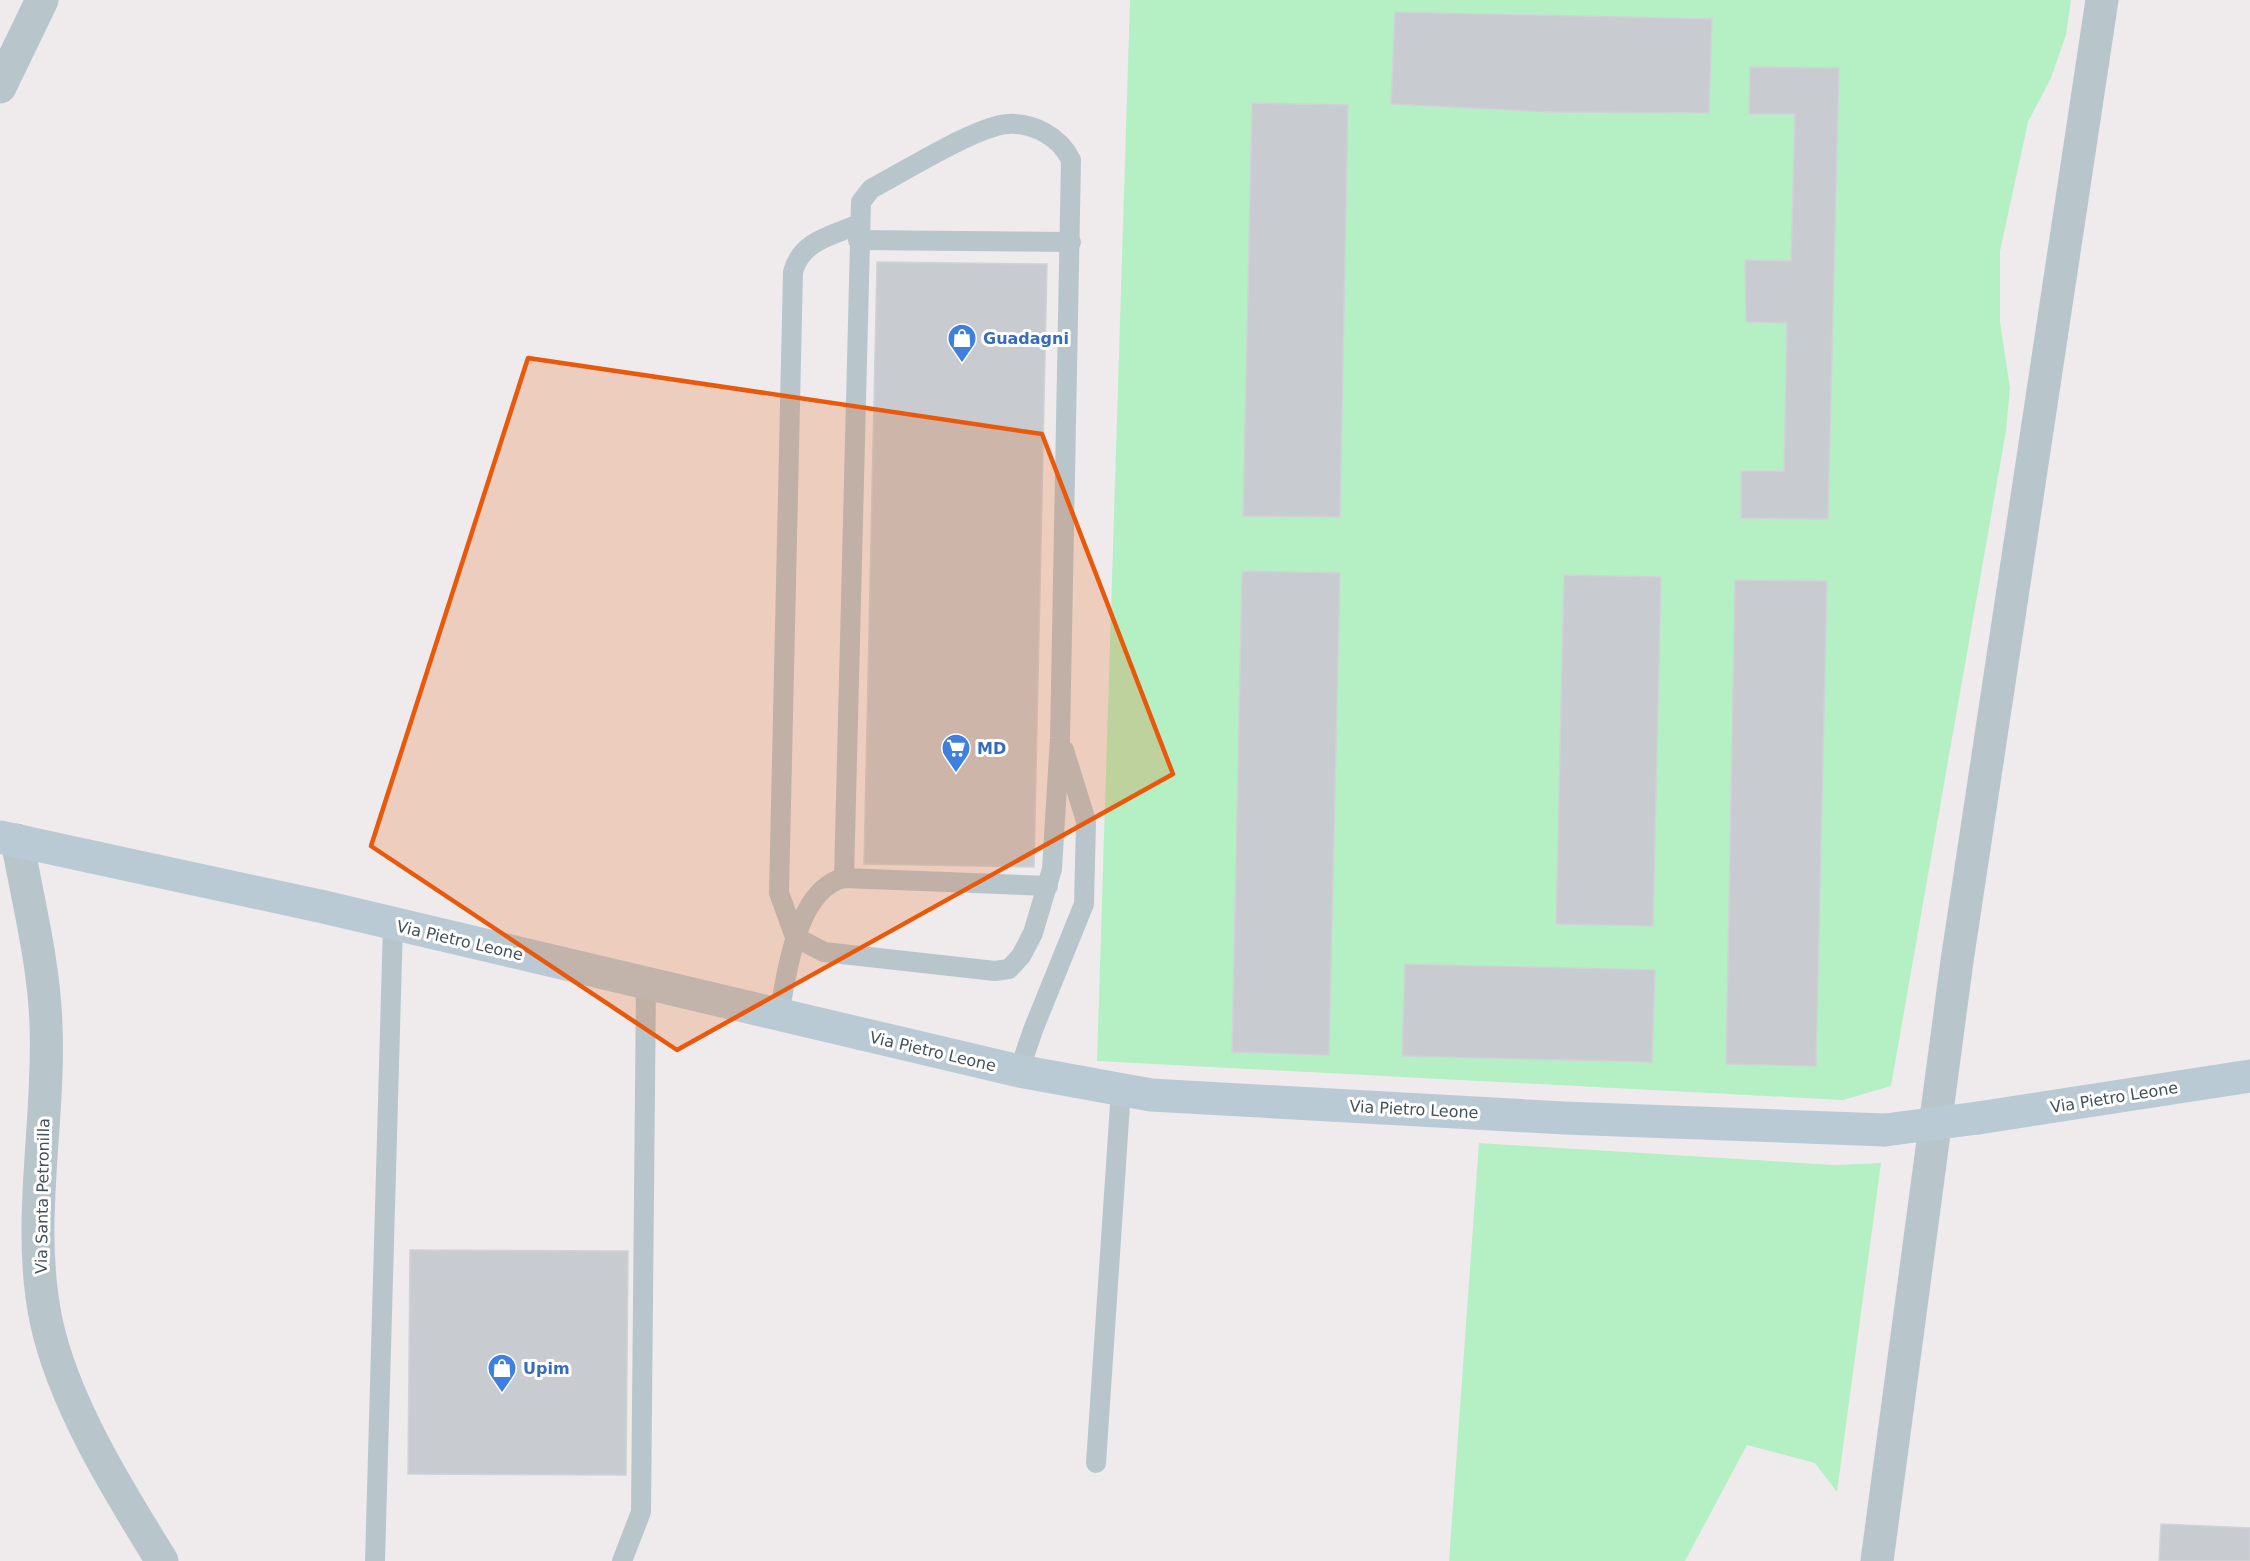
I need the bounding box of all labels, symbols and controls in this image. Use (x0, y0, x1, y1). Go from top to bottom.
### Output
shop icon: Guadagni (946, 322, 978, 364)
place label: Guadagni (983, 329, 1069, 348)
supermarket icon: MD (940, 732, 972, 774)
place label: MD (977, 739, 1006, 758)
street label: Via Pietro Leone (395, 917, 525, 964)
street label: Via Pietro Leone (868, 1028, 998, 1075)
street label: Via Pietro Leone (2049, 1078, 2179, 1117)
street label: Via Pietro Leone (1349, 1097, 1479, 1122)
street label: Via Santa Petronilla (32, 1118, 53, 1274)
shop icon: Upim (486, 1352, 518, 1394)
place label: Upim (523, 1359, 570, 1378)

